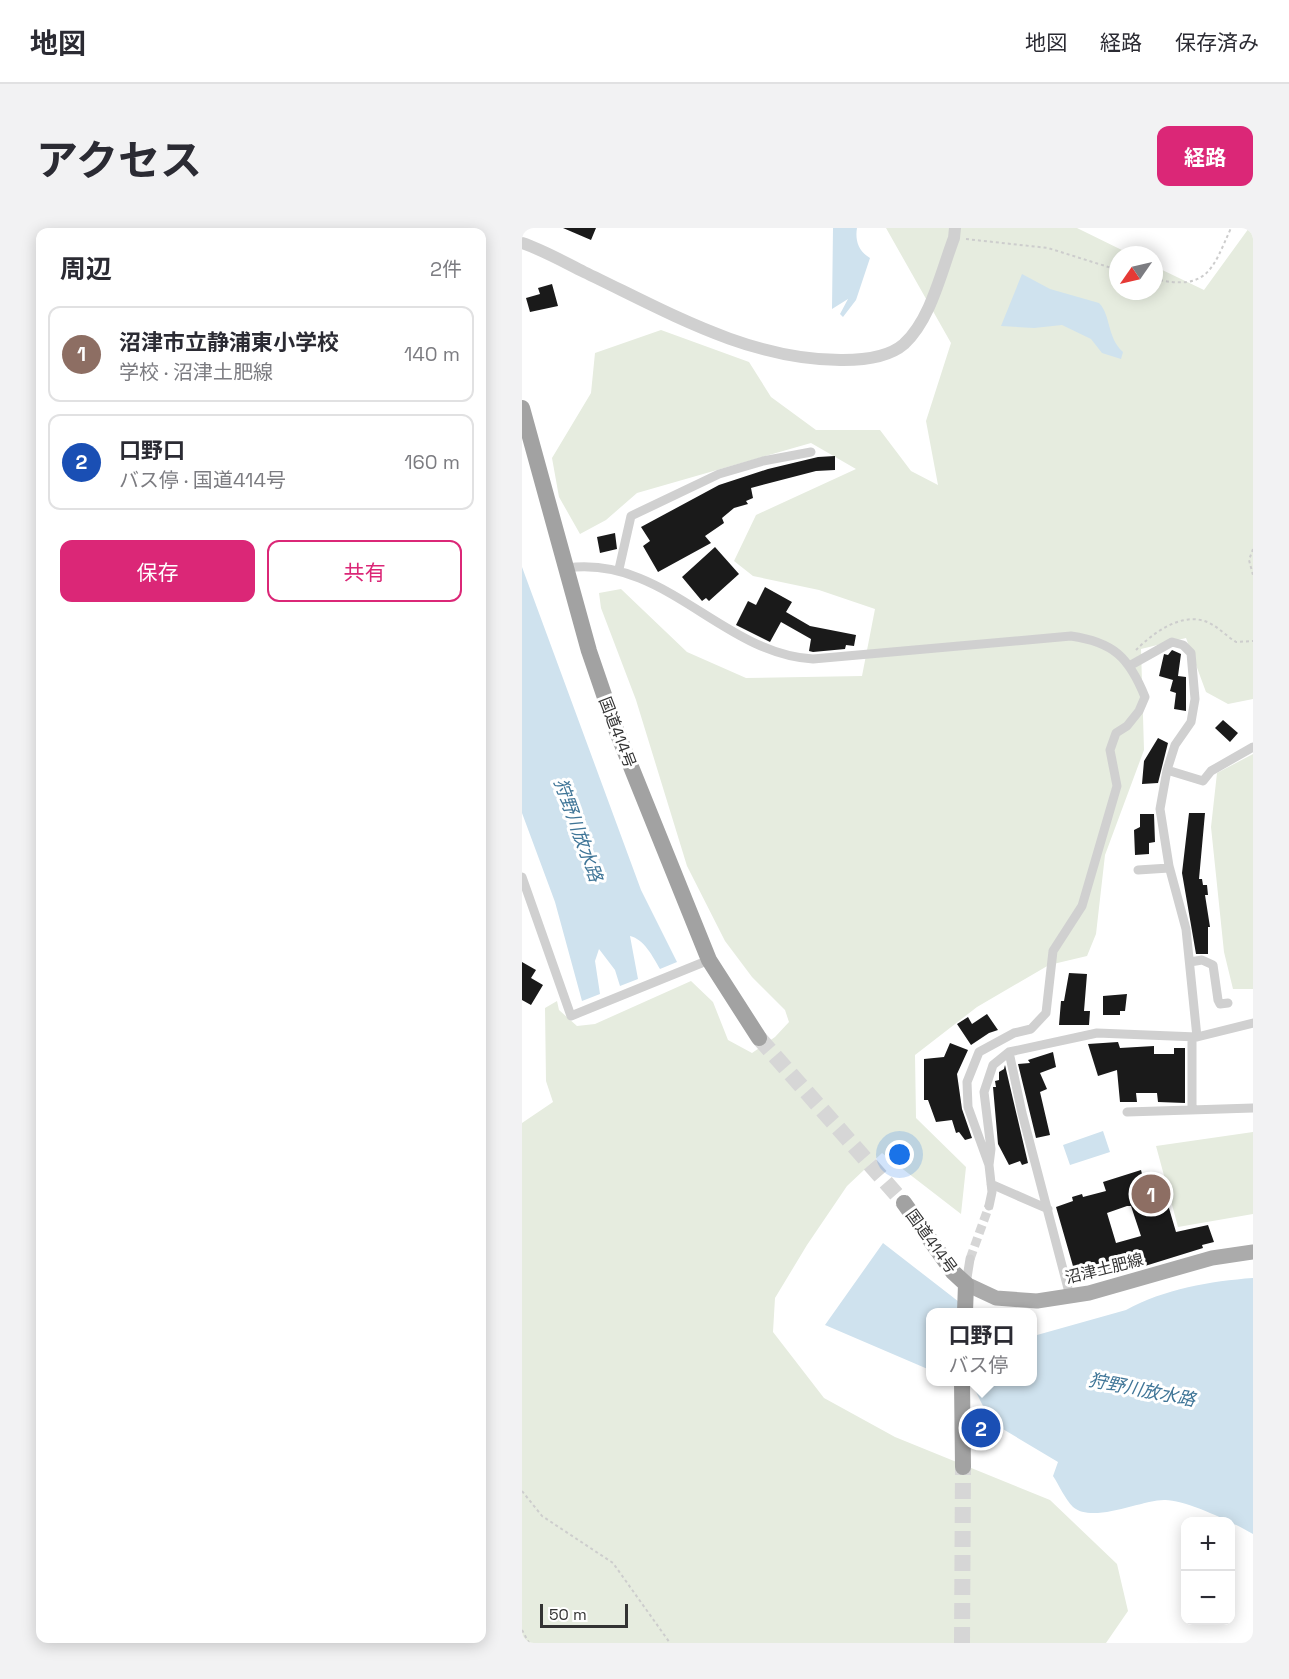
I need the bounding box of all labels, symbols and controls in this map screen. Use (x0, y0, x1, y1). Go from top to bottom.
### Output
text: 地図 (30, 25, 86, 61)
text: 地図 (1025, 29, 1067, 56)
text: 経路 (1100, 29, 1142, 56)
text: 保存済み (1175, 29, 1259, 56)
button: 経路 (1157, 126, 1253, 186)
text: アクセス (36, 134, 202, 187)
north arrow (1109, 246, 1163, 300)
text: 周辺 (60, 252, 112, 286)
text: 2件 (430, 256, 462, 282)
text: 沼津市立静浦東小学校 (119, 328, 339, 356)
text: 1 (77, 341, 86, 367)
text: 140 m (404, 341, 460, 367)
text: 学校 · 沼津土肥線 (119, 359, 273, 385)
text: 口野口 (119, 436, 185, 464)
text: 2 (76, 449, 87, 475)
text: 160 m (404, 449, 460, 475)
text: バス停 · 国道414号 (119, 467, 286, 493)
button: 保存 (60, 540, 255, 602)
button: 共有 (267, 540, 462, 602)
street label: 国道414号 (594, 694, 641, 771)
water label: 狩野川放水路 (549, 775, 608, 886)
your location (885, 1140, 914, 1169)
pin: 1 (1132, 1172, 1170, 1216)
street label: 国道414号 (901, 1205, 962, 1278)
street label: 沼津土肥線 (1063, 1249, 1145, 1288)
popup (926, 1308, 1037, 1386)
text: 口野口 (948, 1321, 1015, 1349)
text: バス停 (948, 1352, 1008, 1378)
water label: 狩野川放水路 (1087, 1368, 1199, 1411)
pin: 2 (962, 1406, 1000, 1450)
map controls (1181, 1517, 1235, 1625)
button: + (1181, 1517, 1235, 1571)
button: − (1181, 1571, 1235, 1625)
scale bar (540, 1601, 628, 1628)
text: 50 m (549, 1604, 587, 1625)

